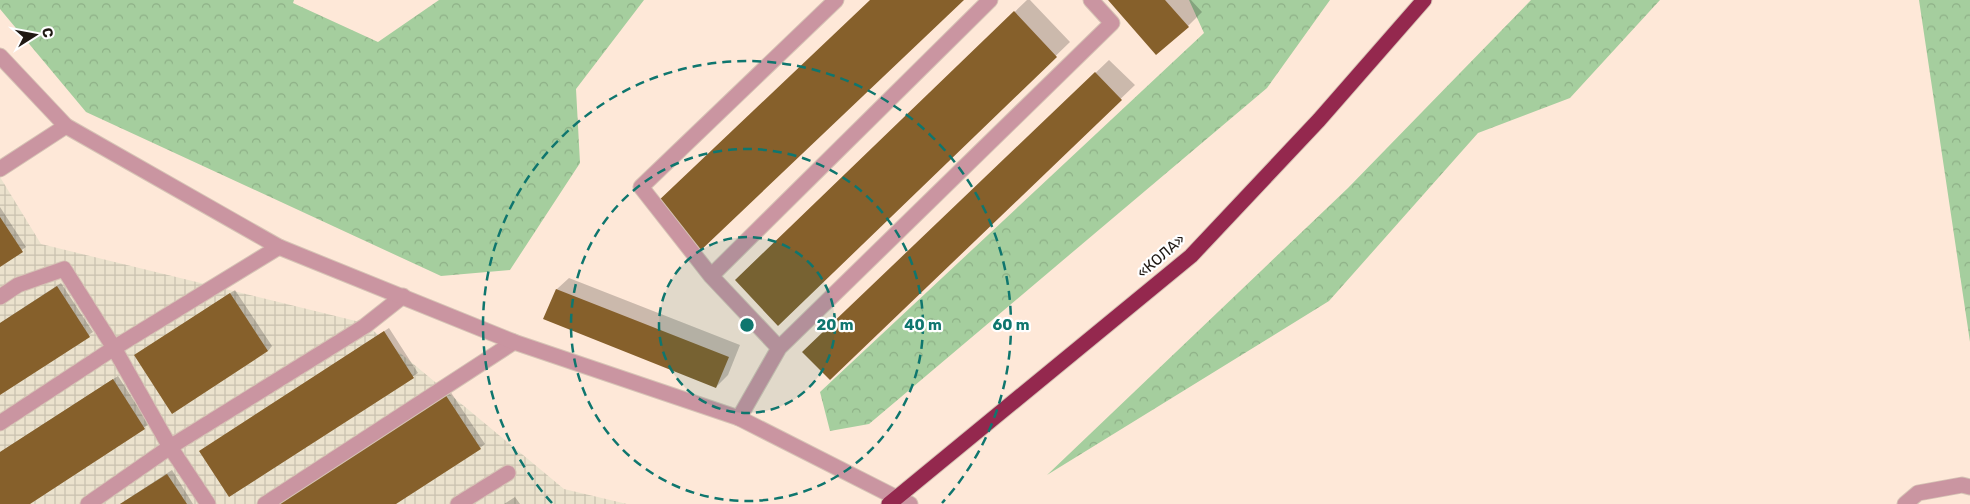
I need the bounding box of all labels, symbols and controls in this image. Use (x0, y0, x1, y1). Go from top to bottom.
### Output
north arrow (10, 10, 60, 60)
text: С (38, 26, 57, 39)
street label: «КОЛА» (1133, 230, 1189, 282)
centre of rings (738, 316, 756, 334)
text: 20 m (817, 316, 853, 334)
text: 40 m (904, 316, 942, 334)
text: 60 m (993, 316, 1029, 334)

